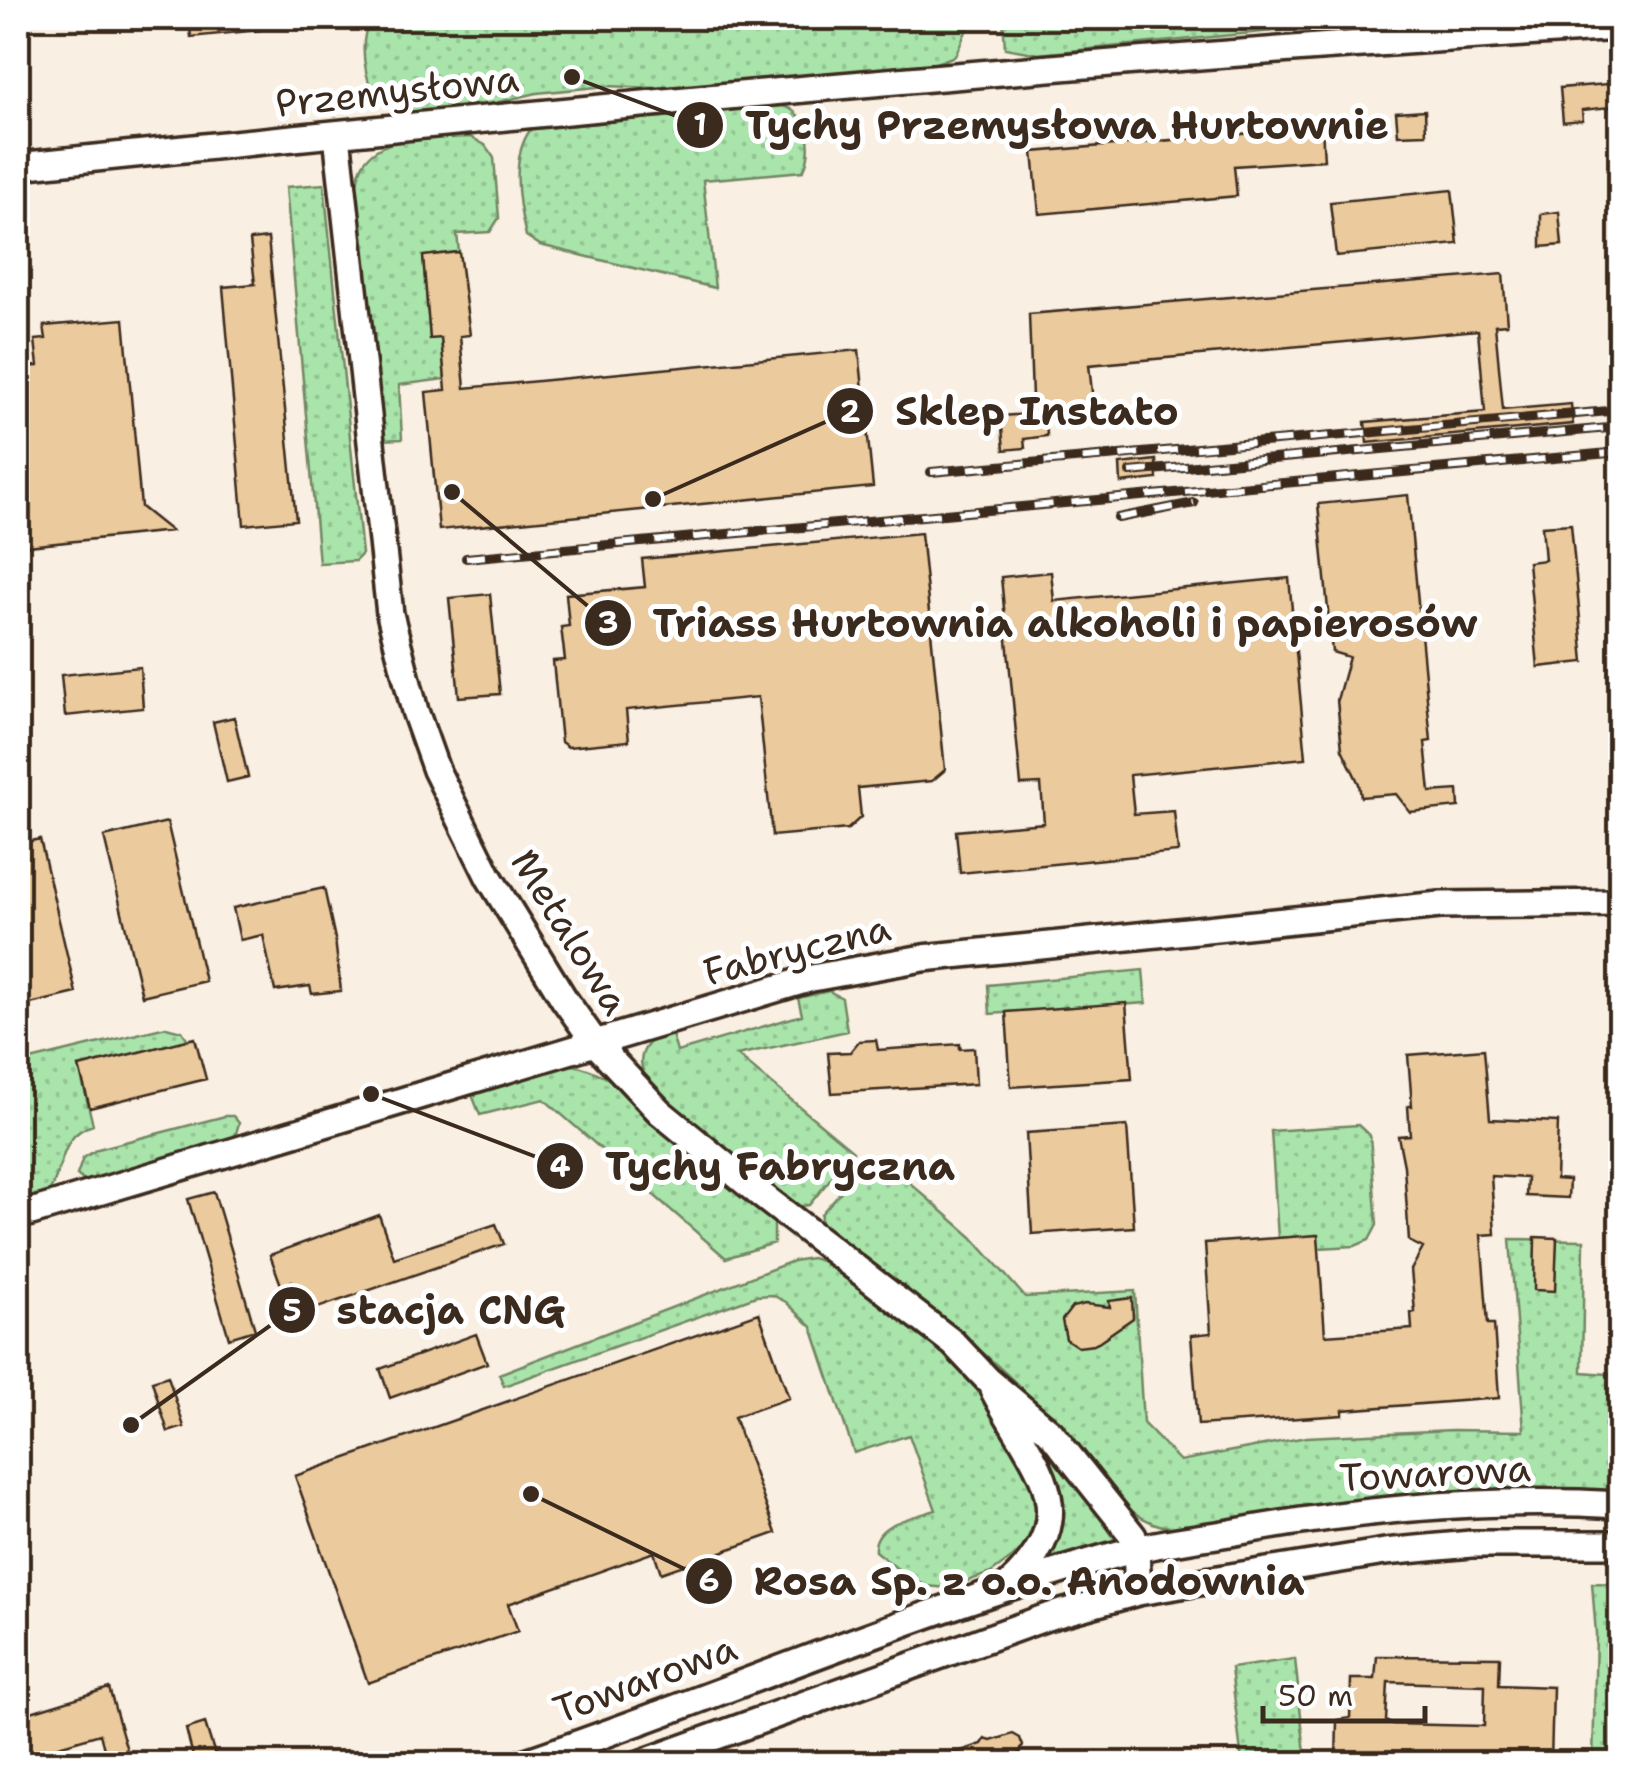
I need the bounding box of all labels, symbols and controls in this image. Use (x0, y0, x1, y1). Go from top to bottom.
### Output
street label: Przemysłowa (273, 52, 522, 129)
callout: Tychy Przemysłowa Hurtownie (675, 90, 1409, 160)
text: Tychy Przemysłowa Hurtownie (745, 98, 1389, 152)
text: 1 (693, 104, 707, 145)
callout: Sklep Instato (825, 376, 1199, 446)
text: Sklep Instato (895, 384, 1179, 438)
text: 2 (840, 391, 861, 432)
callout: Triass Hurtownia alkoholi i papierosów (583, 588, 1498, 658)
text: Triass Hurtownia alkoholi i papierosów (653, 596, 1477, 650)
text: 3 (598, 602, 619, 643)
street label: Metalowa (500, 839, 642, 1024)
street label: Fabryczna (698, 902, 896, 997)
callout: Tychy Fabryczna (535, 1131, 975, 1201)
text: Tychy Fabryczna (605, 1139, 955, 1193)
text: 4 (550, 1146, 571, 1187)
callout: stacja CNG (267, 1275, 586, 1345)
text: stacja CNG (337, 1283, 565, 1337)
text: 5 (283, 1290, 301, 1331)
street label: Towarowa (1338, 1442, 1532, 1503)
callout: Rosa Sp. z o.o. Anodownia (684, 1546, 1325, 1616)
text: Rosa Sp. z o.o. Anodownia (754, 1554, 1304, 1608)
text: 6 (699, 1560, 720, 1601)
street label: Towarowa (546, 1622, 744, 1735)
scale bar (1263, 1661, 1426, 1723)
text: 50 m (1278, 1675, 1353, 1716)

